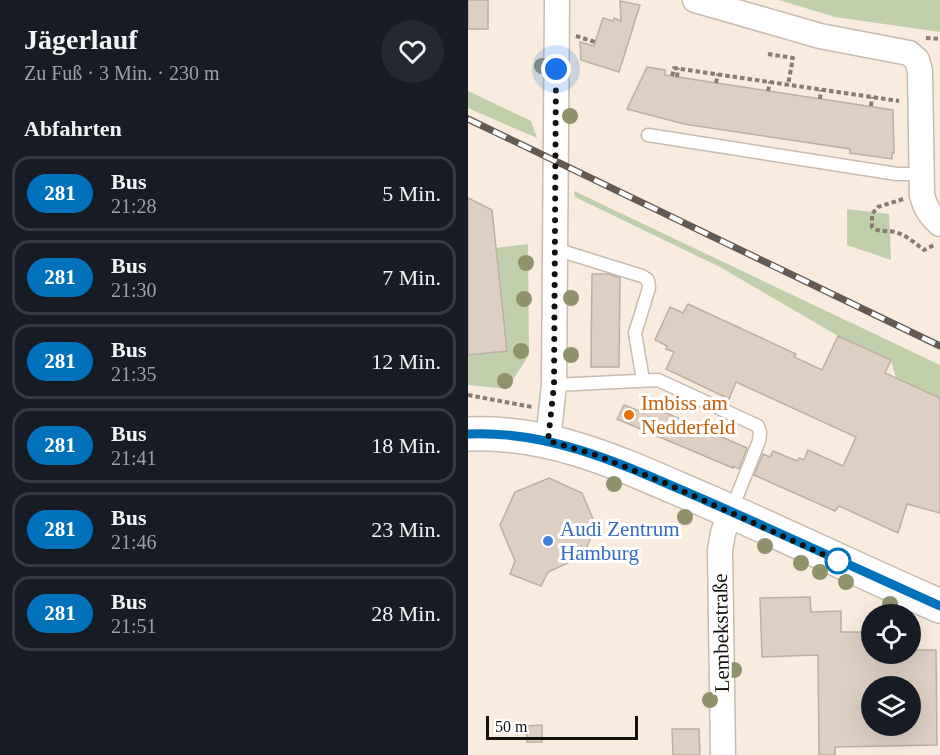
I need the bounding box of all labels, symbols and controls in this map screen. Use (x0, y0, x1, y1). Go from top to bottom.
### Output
button: heart (381, 20, 444, 83)
text: Jägerlauf (24, 24, 138, 55)
your location (541, 54, 571, 84)
text: Zu Fuß · 3 Min. · 230 m (24, 62, 220, 84)
text: Abfahrten (24, 116, 122, 141)
text: Bus (111, 169, 146, 194)
text: 281 (44, 181, 76, 205)
text: 5 Min. (382, 181, 441, 206)
text: 21:28 (111, 195, 157, 217)
text: Bus (111, 253, 146, 278)
text: 281 (44, 265, 76, 289)
text: 7 Min. (382, 265, 441, 290)
text: 21:30 (111, 279, 157, 301)
text: Bus (111, 337, 146, 362)
text: 281 (44, 349, 76, 373)
text: 12 Min. (371, 349, 441, 374)
text: 21:35 (111, 363, 157, 385)
place label: Imbiss am Nedderfeld (641, 391, 736, 439)
marker: Imbiss am Nedderfeld (622, 408, 636, 422)
text: Bus (111, 421, 146, 446)
text: 281 (44, 433, 76, 457)
text: 18 Min. (371, 433, 441, 458)
text: 21:41 (111, 447, 157, 469)
text: Bus (111, 505, 146, 530)
text: 281 (44, 517, 76, 541)
text: 23 Min. (371, 517, 441, 542)
place label: Audi Zentrum Hamburg (560, 517, 680, 565)
text: 21:46 (111, 531, 157, 553)
marker: Audi Zentrum Hamburg (541, 534, 555, 548)
unlabelled marker (825, 548, 851, 574)
street label: Lembekstraße (708, 573, 734, 693)
text: Bus (111, 589, 146, 614)
text: 281 (44, 601, 76, 625)
text: 28 Min. (371, 601, 441, 626)
map controls (861, 604, 921, 736)
button: locate (861, 604, 921, 664)
text: 21:51 (111, 615, 157, 637)
button: layers (861, 676, 921, 736)
scale bar (486, 713, 638, 740)
text: 50 m (495, 718, 527, 735)

